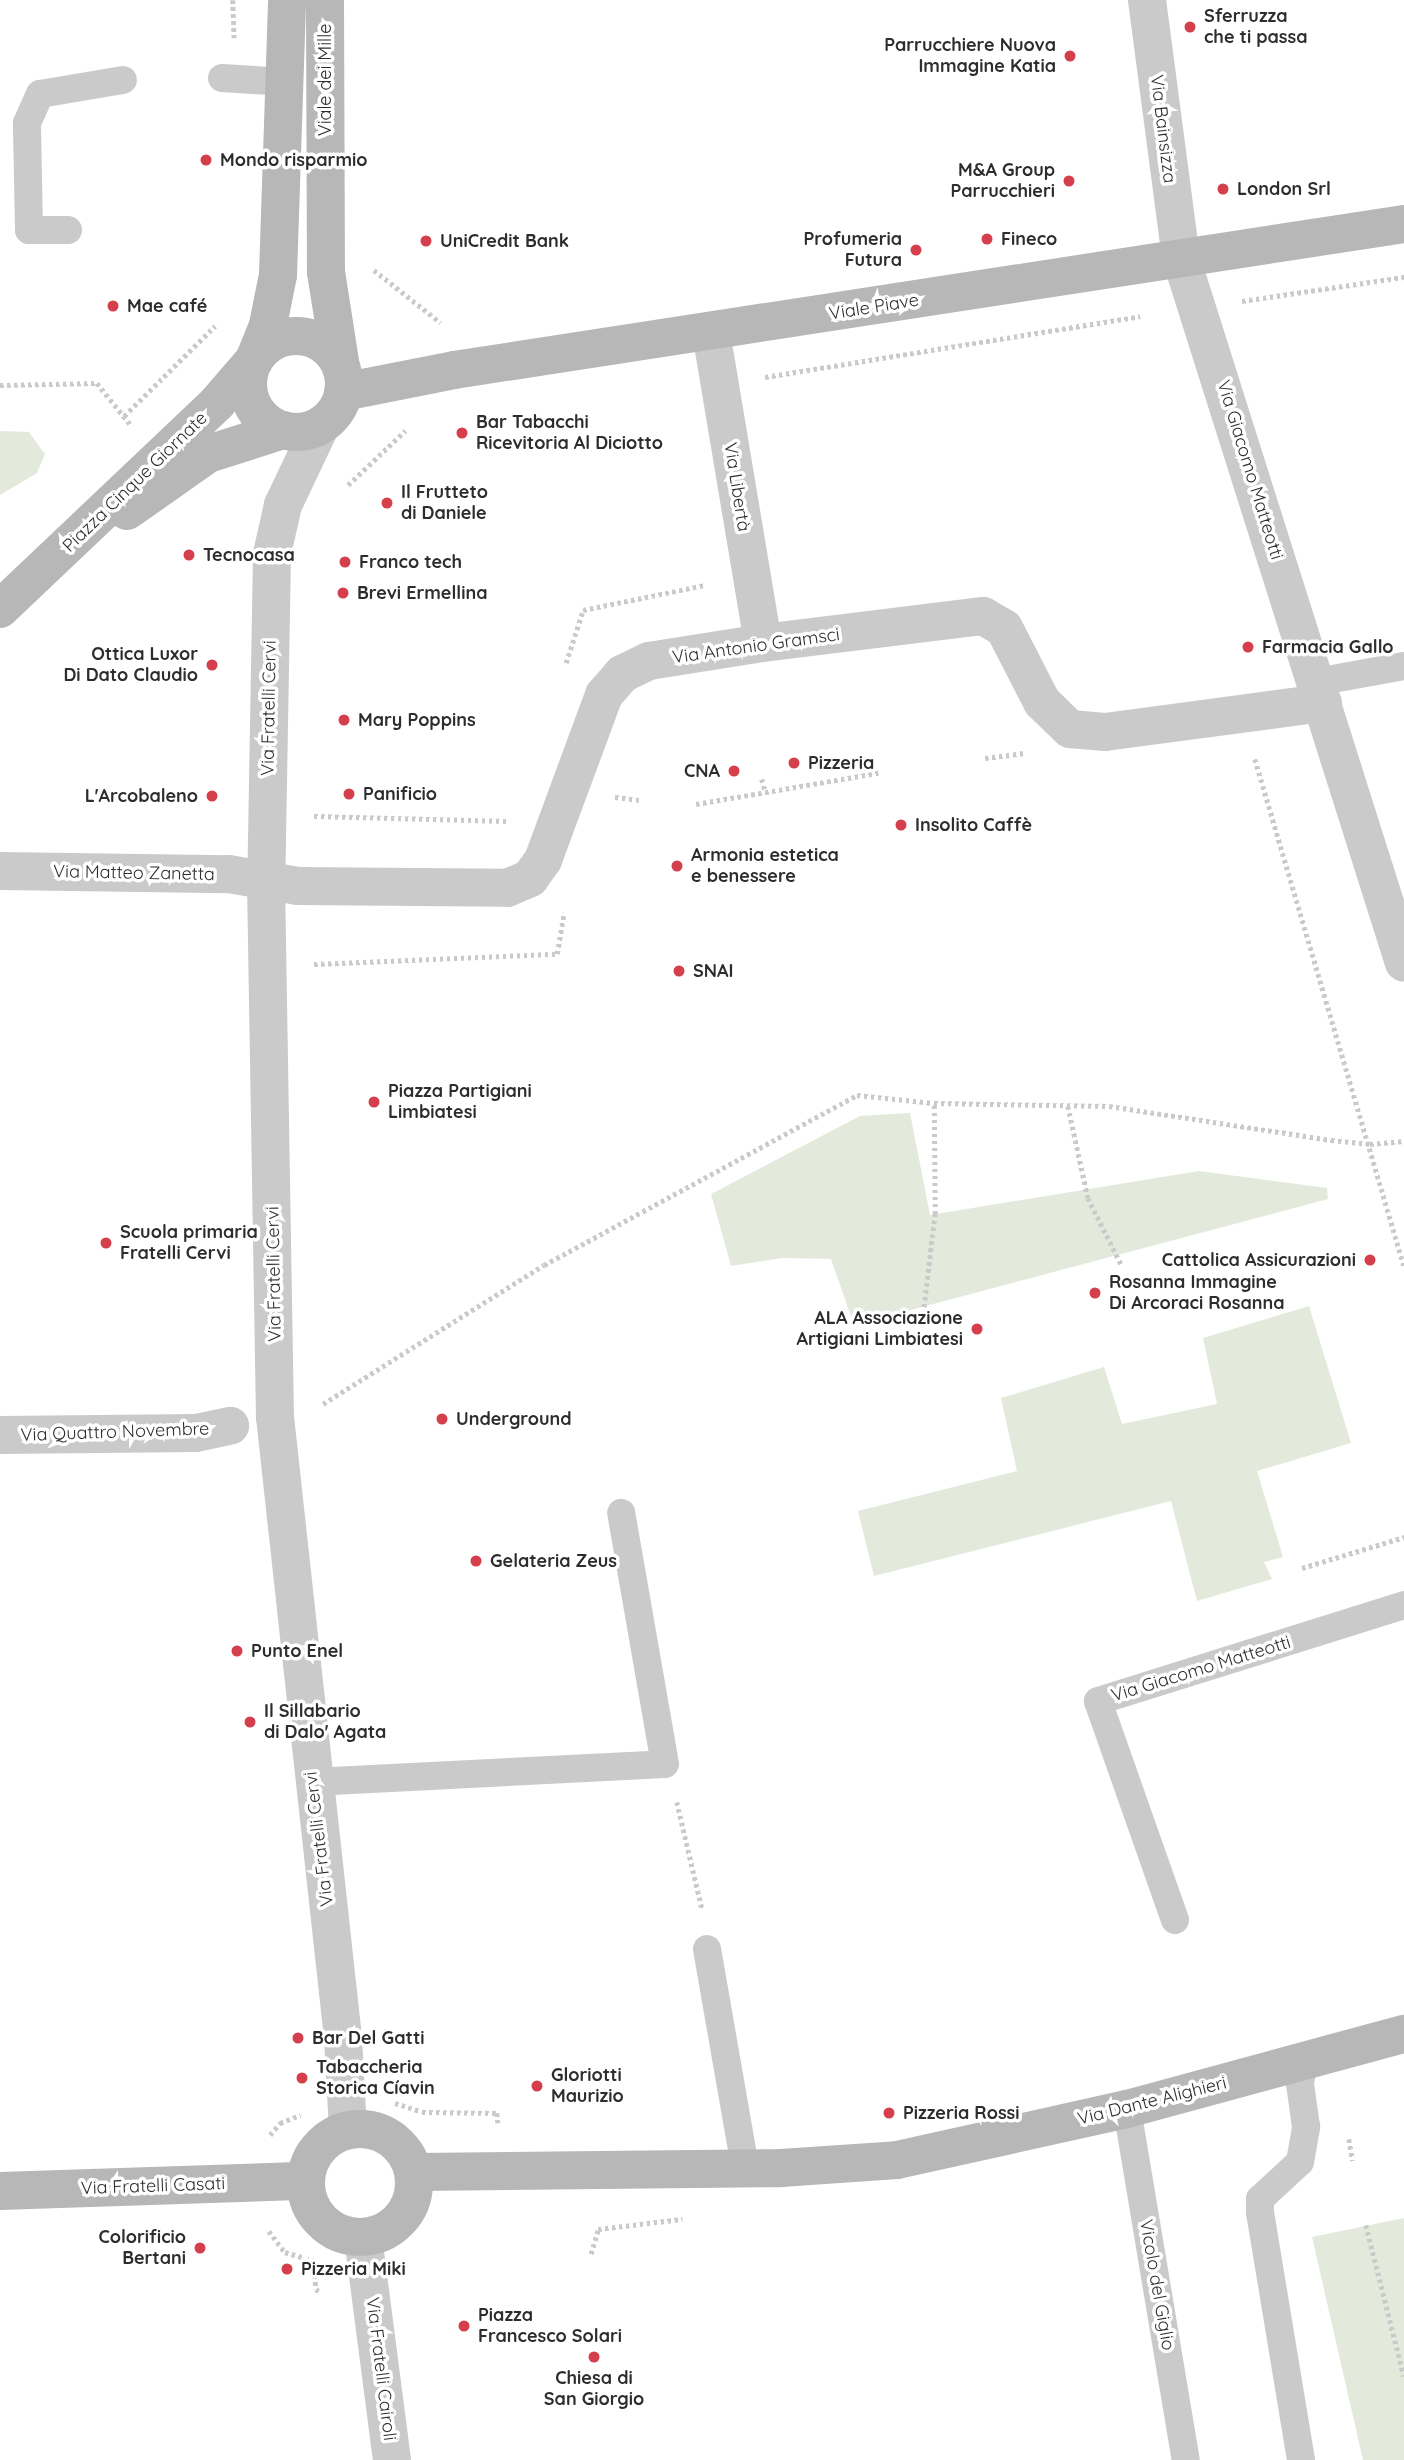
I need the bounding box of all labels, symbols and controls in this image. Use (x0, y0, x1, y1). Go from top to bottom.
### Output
place label: Sferruzza che ti passa (1204, 6, 1308, 48)
marker: Sferruzza che ti passa (1182, 19, 1198, 35)
street label: Viale dei Mille (314, 24, 336, 136)
place label: Parrucchiere Nuova Immagine Katia (884, 35, 1056, 78)
marker: Parrucchiere Nuova Immagine Katia (1062, 48, 1078, 64)
street label: Via Bainsizza (1146, 74, 1180, 184)
place label: Mondo risparmio (220, 149, 368, 171)
marker: Mondo risparmio (198, 152, 214, 168)
place label: M&A Group Parrucchieri (951, 160, 1055, 202)
marker: M&A Group Parrucchieri (1061, 173, 1077, 189)
place label: London Srl (1237, 178, 1331, 200)
marker: London Srl (1215, 181, 1231, 197)
place label: Fineco (1001, 228, 1057, 250)
place label: Profumeria Futura (803, 229, 902, 272)
place label: UniCredit Bank (440, 230, 569, 252)
marker: Fineco (979, 231, 995, 247)
marker: UniCredit Bank (418, 233, 434, 249)
marker: Profumeria Futura (908, 242, 924, 258)
street label: Viale Piave (828, 289, 920, 325)
place label: Mae café (127, 295, 207, 317)
marker: Mae café (105, 298, 121, 314)
street label: Via Giacomo Matteotti (1212, 378, 1288, 562)
street label: Piazza Cinque Giornate (58, 407, 212, 557)
place label: Bar Tabacchi Ricevitoria Al Diciotto (476, 412, 663, 454)
marker: Bar Tabacchi Ricevitoria Al Diciotto (454, 425, 470, 441)
street label: Via Libertà (719, 441, 755, 533)
place label: Il Frutteto di Daniele (401, 482, 488, 524)
marker: Il Frutteto di Daniele (379, 495, 395, 511)
place label: Tecnocasa (203, 544, 295, 566)
marker: Tecnocasa (181, 547, 197, 563)
place label: Franco tech (359, 551, 462, 573)
marker: Franco tech (337, 554, 353, 570)
place label: Brevi Ermellina (357, 582, 487, 604)
marker: Brevi Ermellina (335, 585, 351, 601)
street label: Via Antonio Gramsci (671, 624, 841, 668)
place label: Farmacia Gallo (1262, 636, 1394, 658)
marker: Farmacia Gallo (1240, 639, 1256, 655)
street label: Via Fratelli Cervi (257, 640, 281, 776)
place label: Ottica Luxor Di Dato Claudio (64, 644, 198, 686)
marker: Ottica Luxor Di Dato Claudio (204, 657, 220, 673)
place label: Mary Poppins (358, 709, 476, 731)
marker: Mary Poppins (336, 712, 352, 728)
place label: Pizzeria (808, 752, 874, 774)
marker: Pizzeria (786, 755, 802, 771)
place label: CNA (684, 760, 720, 782)
marker: CNA (726, 763, 742, 779)
place label: Panificio (363, 783, 437, 805)
place label: L'Arcobaleno (85, 785, 198, 807)
marker: Panificio (341, 786, 357, 802)
marker: L'Arcobaleno (204, 788, 220, 804)
place label: Insolito Caffè (915, 814, 1032, 836)
marker: Insolito Caffè (893, 817, 909, 833)
place label: Armonia estetica e benessere (691, 845, 839, 888)
marker: Armonia estetica e benessere (669, 858, 685, 874)
street label: Via Matteo Zanetta (53, 861, 215, 885)
place label: SNAI (693, 960, 733, 982)
marker: SNAI (671, 963, 687, 979)
place label: Piazza Partigiani Limbiatesi (388, 1081, 532, 1124)
marker: Piazza Partigiani Limbiatesi (366, 1094, 382, 1110)
street label: Via Fratelli Cervi (262, 1206, 286, 1342)
place label: Scuola primaria Fratelli Cervi (120, 1222, 258, 1264)
marker: Scuola primaria Fratelli Cervi (98, 1235, 114, 1251)
place label: Cattolica Assicurazioni (1162, 1249, 1356, 1271)
marker: Cattolica Assicurazioni (1362, 1252, 1378, 1268)
place label: Rosanna Immagine Di Arcoraci Rosanna (1109, 1272, 1285, 1314)
marker: Rosanna Immagine Di Arcoraci Rosanna (1087, 1285, 1103, 1301)
place label: ALA Associazione Artigiani Limbiatesi (796, 1308, 963, 1350)
marker: ALA Associazione Artigiani Limbiatesi (969, 1321, 985, 1337)
place label: Underground (456, 1408, 572, 1430)
marker: Underground (434, 1411, 450, 1427)
street label: Via Quattro Novembre (20, 1418, 210, 1446)
place label: Gelateria Zeus (490, 1550, 617, 1572)
marker: Gelateria Zeus (468, 1553, 484, 1569)
street label: Via Giacomo Matteotti (1109, 1631, 1293, 1707)
place label: Punto Enel (251, 1640, 343, 1662)
marker: Punto Enel (229, 1643, 245, 1659)
place label: Il Sillabario di Dalo' Agata (264, 1701, 386, 1744)
marker: Il Sillabario di Dalo' Agata (242, 1714, 258, 1730)
street label: Via Fratelli Cervi (300, 1770, 338, 1908)
place label: Bar Del Gatti (312, 2027, 425, 2049)
marker: Bar Del Gatti (290, 2030, 306, 2046)
place label: Tabaccheria Storica Cíavin (316, 2057, 435, 2100)
place label: Gloriotti Maurizio (551, 2065, 624, 2108)
marker: Tabaccheria Storica Cíavin (294, 2070, 310, 2086)
street label: Via Dante Alighieri (1075, 2072, 1229, 2130)
marker: Gloriotti Maurizio (529, 2078, 545, 2094)
place label: Pizzeria Rossi (903, 2102, 1019, 2124)
marker: Pizzeria Rossi (881, 2105, 897, 2121)
street label: Via Fratelli Casati (80, 2173, 226, 2199)
street label: Vicolo del Giglio (1135, 2218, 1179, 2352)
place label: Colorificio Bertani (99, 2227, 186, 2270)
marker: Colorificio Bertani (192, 2240, 208, 2256)
place label: Pizzeria Miki (301, 2258, 406, 2280)
marker: Pizzeria Miki (279, 2261, 295, 2277)
street label: Via Fratelli Cairoli (361, 2296, 401, 2442)
place label: Piazza Francesco Solari (478, 2305, 622, 2348)
marker: Piazza Francesco Solari (456, 2318, 472, 2334)
marker: Chiesa di San Giorgio (586, 2349, 602, 2365)
place label: Chiesa di San Giorgio (544, 2368, 644, 2410)

